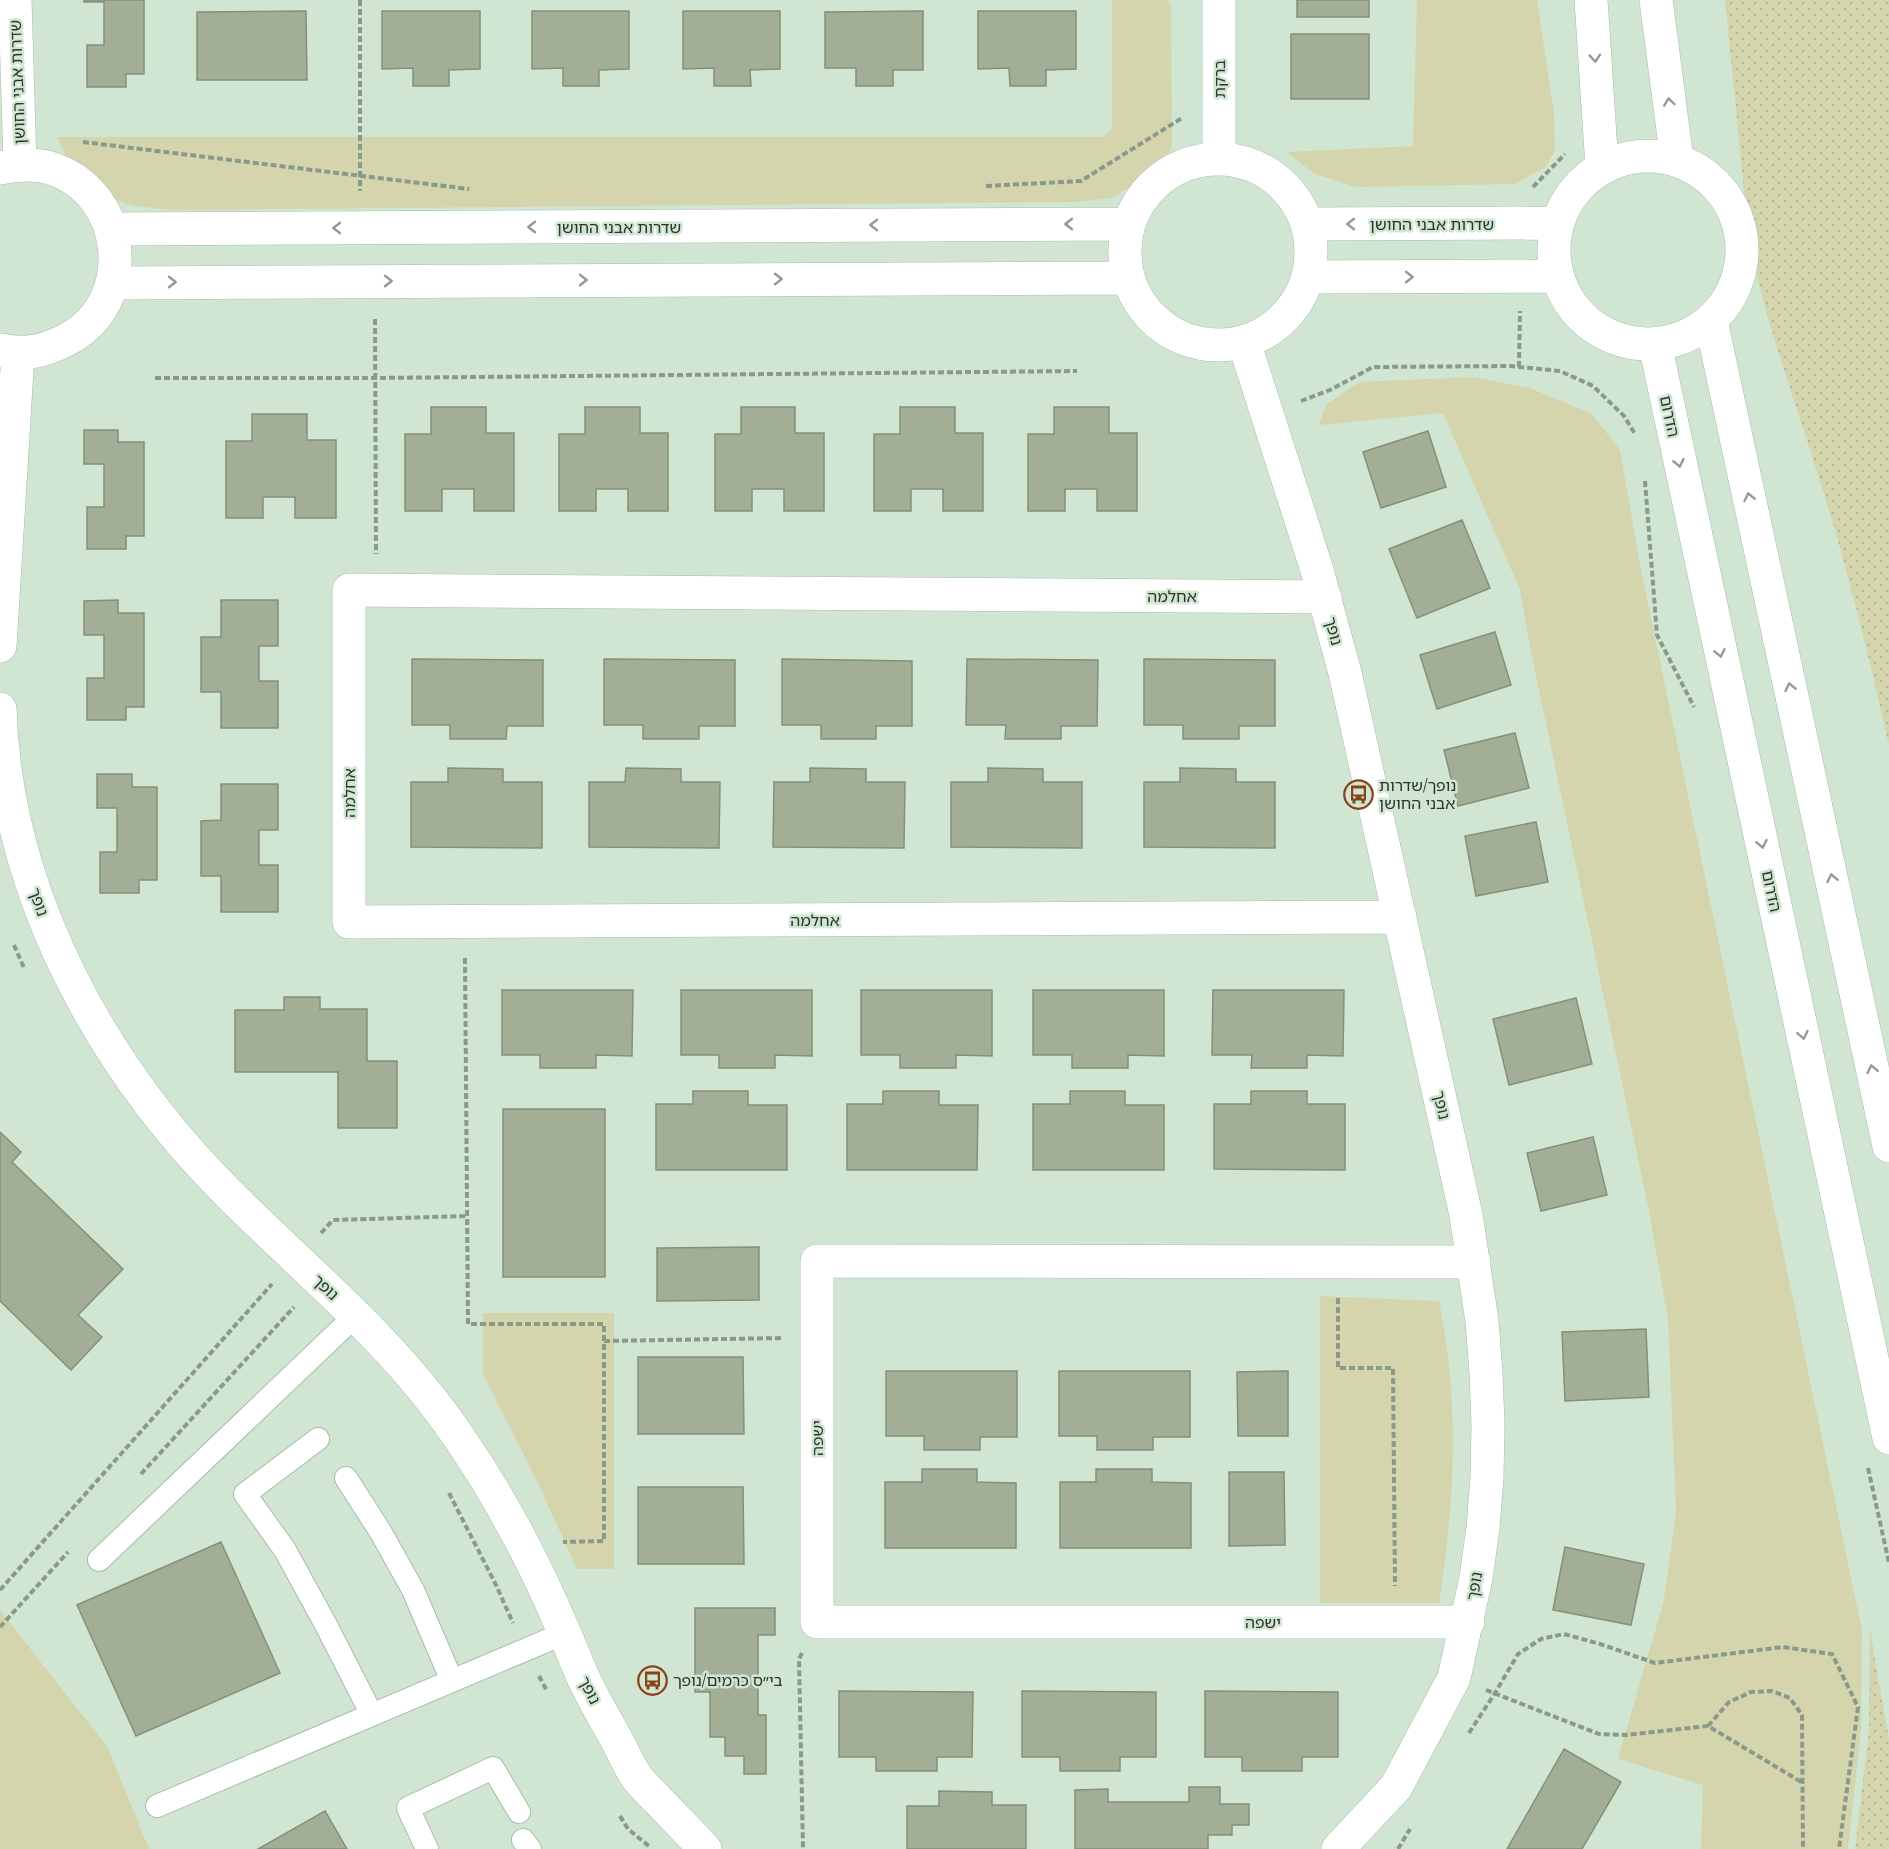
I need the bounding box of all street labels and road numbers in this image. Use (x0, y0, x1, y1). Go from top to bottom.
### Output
street label: שדרות אבני החושן (4, 19, 30, 145)
street label: ברקת (1208, 60, 1230, 98)
street label: שדרות אבני החושן (1370, 213, 1494, 235)
street label: שדרות אבני החושן (557, 216, 681, 238)
street label: הדרום (1655, 393, 1685, 439)
street label: אחלמה (1147, 585, 1197, 607)
street label: נופך (1320, 614, 1348, 648)
street label: אחלמה (338, 768, 360, 818)
street label: הדרום (1757, 868, 1787, 914)
street label: נופך (24, 885, 54, 919)
street label: אחלמה (790, 909, 840, 931)
street label: נופך (1428, 1089, 1456, 1121)
street label: נופך (308, 1269, 344, 1305)
street label: ישפה (806, 1420, 828, 1456)
street label: נופך (1461, 1570, 1487, 1602)
street label: ישפה (1245, 1611, 1281, 1633)
street label: נופך (574, 1672, 606, 1708)

